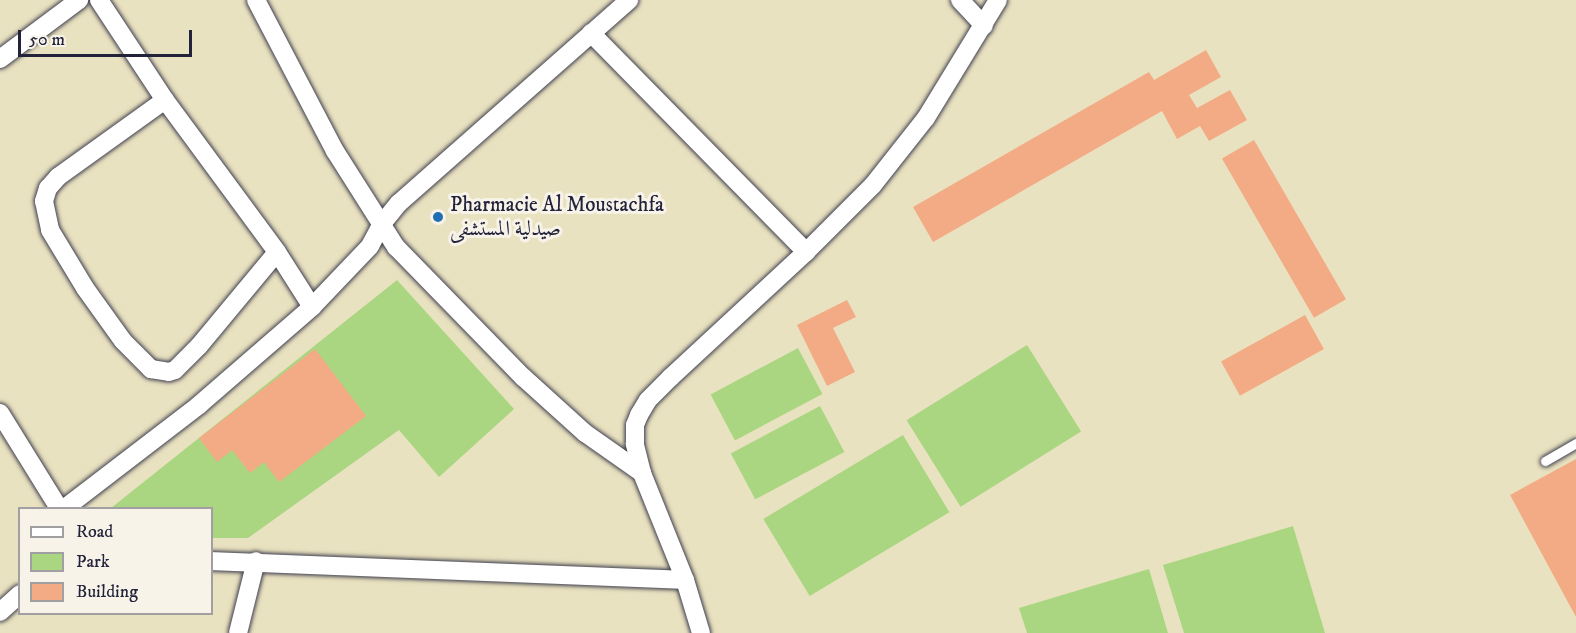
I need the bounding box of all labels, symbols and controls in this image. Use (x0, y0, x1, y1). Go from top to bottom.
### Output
scale bar (21, 18, 195, 56)
text: 50 m (29, 29, 65, 51)
place label: Pharmacie Al Moustachfa صيدلية المستشفى (450, 192, 664, 242)
marker: Pharmacie Al Moustachfa صيدلية المستشفى (431, 210, 445, 224)
legend (18, 507, 213, 615)
text: Road (76, 521, 113, 543)
text: Park (76, 551, 110, 573)
text: Building (76, 581, 138, 603)

